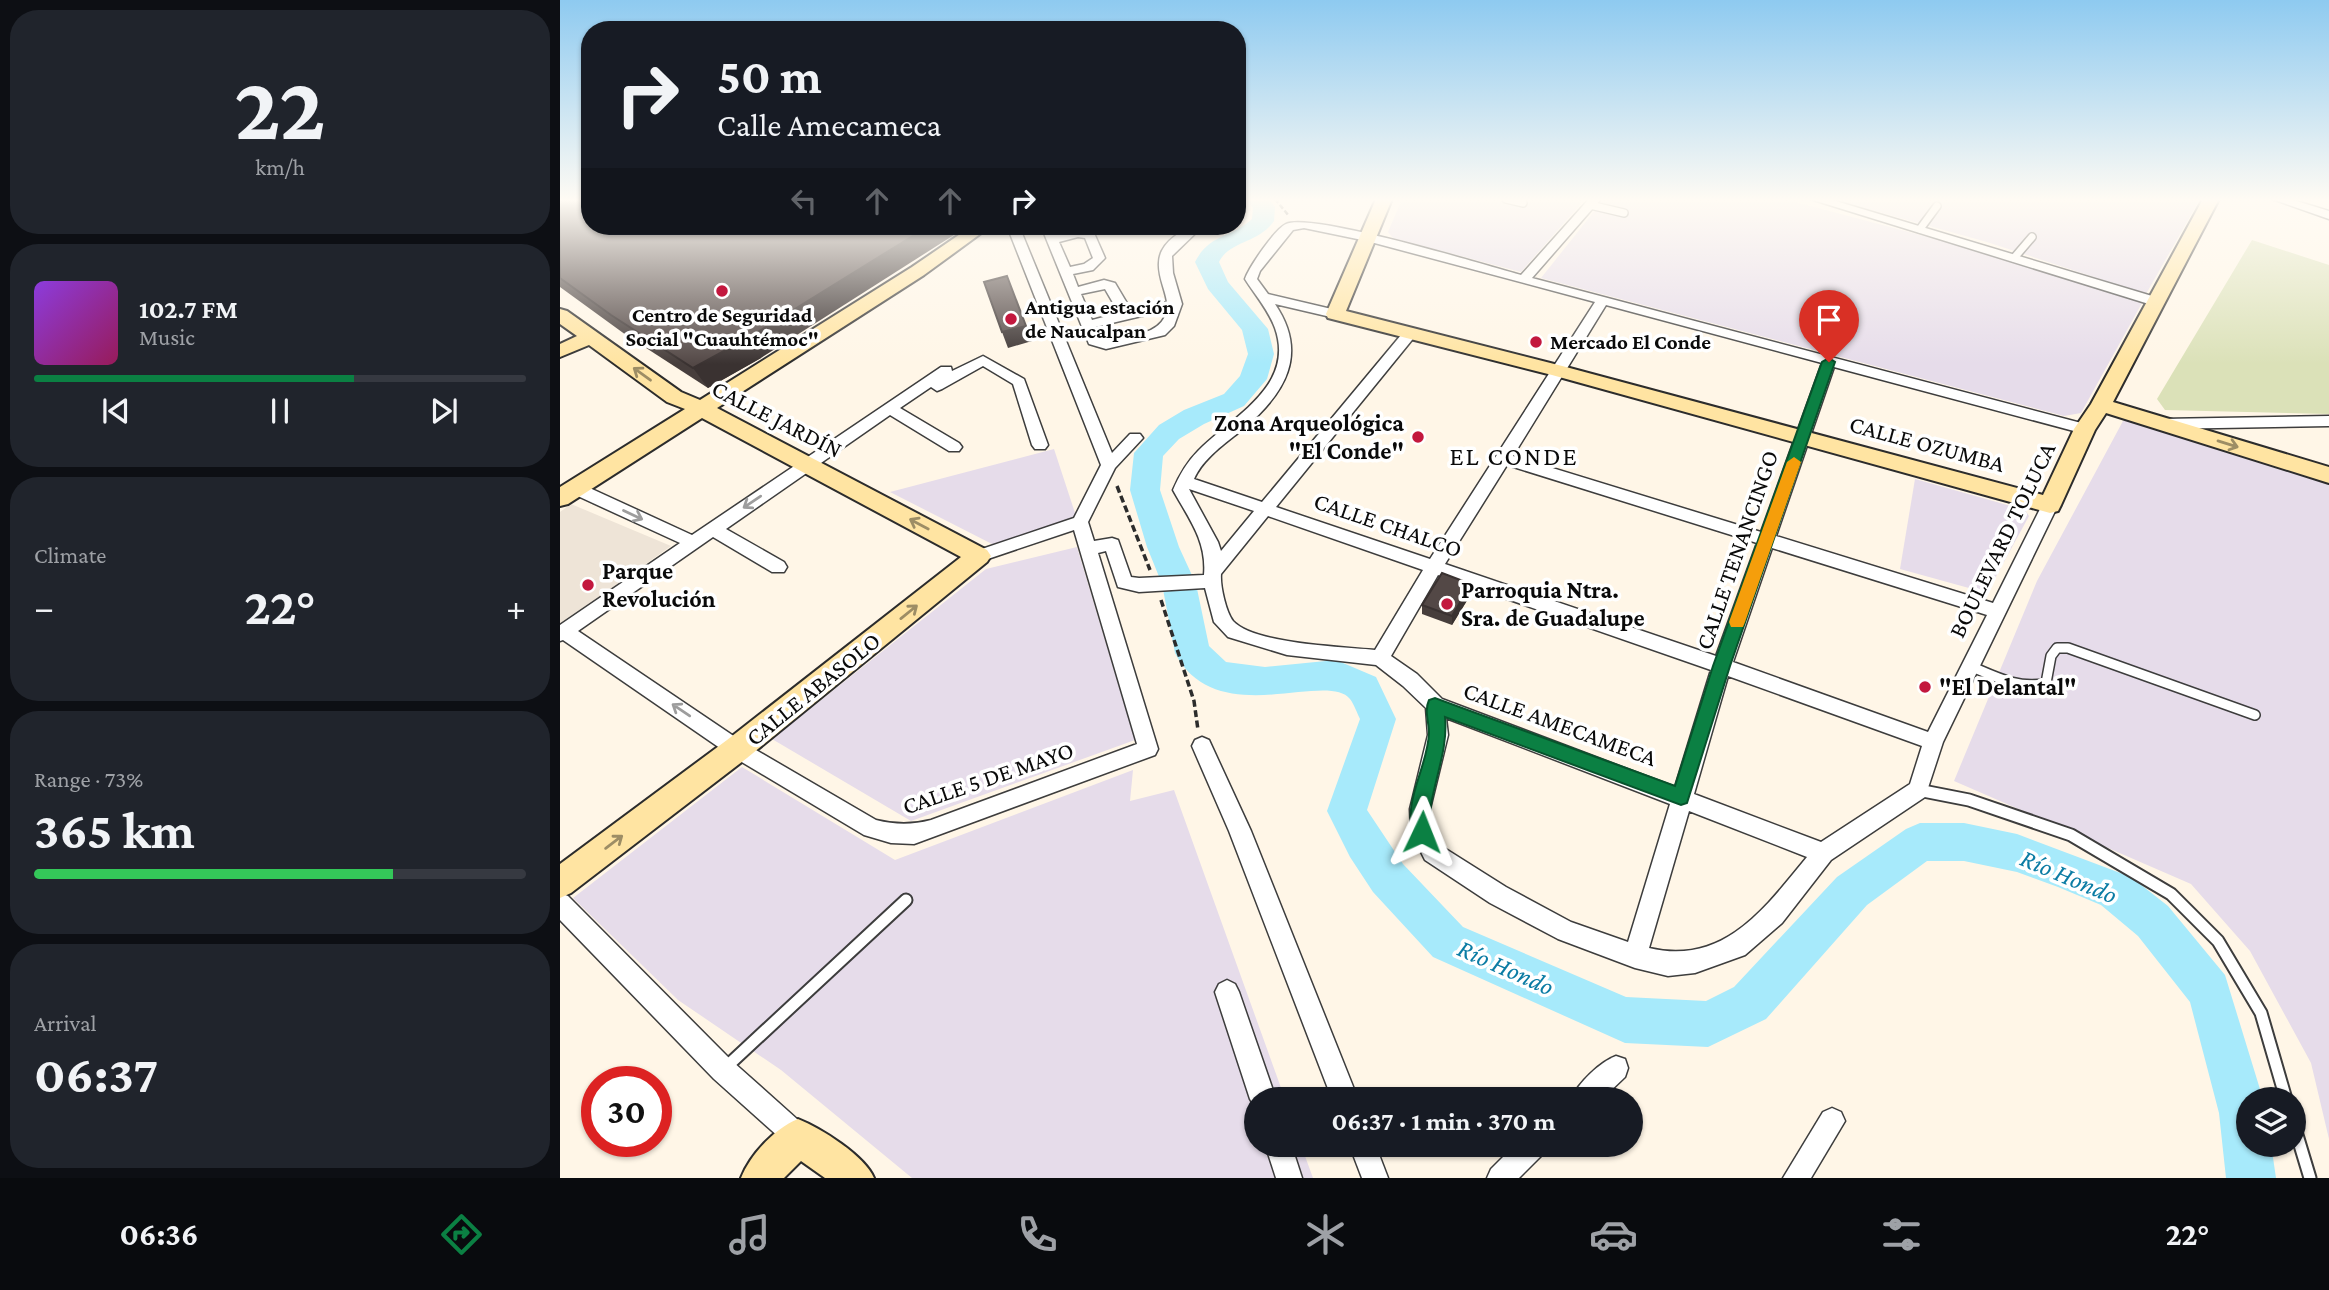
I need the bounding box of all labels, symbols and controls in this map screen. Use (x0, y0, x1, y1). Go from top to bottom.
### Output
icon: right (602, 49, 693, 140)
text: 50 m (717, 49, 822, 104)
text: 22 (234, 57, 326, 159)
text: Calle Amecameca (717, 107, 941, 143)
text: km/h (255, 154, 305, 180)
icon: left (785, 182, 823, 220)
icon: ahead (858, 182, 896, 220)
icon: ahead (931, 182, 969, 220)
icon: right (1004, 182, 1042, 220)
marker: Centro de Seguridad Social "Cuauhtémoc" (714, 283, 730, 299)
pin (1799, 290, 1859, 362)
text: 102.7 FM (139, 295, 238, 324)
place label: Antigua estación de Naucalpan (1024, 295, 1175, 343)
icon: arrive (1810, 301, 1848, 339)
place label: Centro de Seguridad Social "Cuauhtémoc" (625, 303, 819, 351)
marker: Antigua estación de Naucalpan (1003, 311, 1019, 327)
text: Music (139, 324, 195, 350)
place label: Mercado El Conde (1550, 330, 1711, 354)
marker: Mercado El Conde (1528, 334, 1544, 350)
one-way arrow (633, 367, 652, 381)
street label: CALLE JARDÍN (708, 374, 847, 463)
icon: previous (97, 392, 135, 430)
icon: pause (261, 392, 299, 430)
icon: next (425, 392, 463, 430)
place label: Zona Arqueológica "El Conde" (1214, 409, 1404, 464)
street label: CALLE OZUMBA (1847, 410, 2008, 477)
marker: Zona Arqueológica "El Conde" (1410, 429, 1426, 445)
street label: BOULEVARD TOLUCA (1943, 438, 2061, 642)
one-way arrow (2216, 439, 2238, 451)
district label: EL CONDE (1449, 442, 1579, 471)
street label: CALLE TENANCINGO (1690, 447, 1783, 653)
street label: CALLE CHALCO (1311, 487, 1466, 562)
one-way arrow (743, 495, 762, 509)
one-way arrow (622, 509, 643, 522)
one-way arrow (909, 516, 930, 530)
text: Climate (34, 542, 106, 568)
place label: Parque Revolución (602, 557, 716, 612)
place label: Parroquia Ntra. Sra. de Guadalupe (1461, 576, 1645, 631)
text: 22° (244, 577, 316, 635)
marker: Parque Revolución (580, 577, 596, 593)
text: − (34, 586, 54, 628)
text: + (506, 586, 526, 628)
marker: Parroquia Ntra. Sra. de Guadalupe (1439, 596, 1455, 612)
one-way arrow (900, 604, 918, 619)
street label: CALLE ABASOLO (740, 626, 885, 751)
place label: "El Delantal" (1939, 673, 2077, 700)
street label: CALLE AMECAMECA (1460, 676, 1661, 771)
marker: "El Delantal" (1917, 679, 1933, 695)
one-way arrow (672, 703, 691, 717)
street label: CALLE 5 DE MAYO (899, 736, 1077, 819)
text: Range · 73% (34, 766, 143, 792)
position arrow (1385, 795, 1459, 869)
text: 365 km (34, 801, 195, 859)
one-way arrow (605, 835, 623, 850)
water label: Río Hondo (2016, 843, 2121, 910)
water label: Río Hondo (1453, 933, 1558, 1001)
text: Arrival (34, 1010, 97, 1036)
text: 06:37 (34, 1045, 158, 1103)
speed limit sign: 30 (581, 1066, 672, 1157)
map controls (2236, 1087, 2306, 1157)
button: layers (2236, 1087, 2306, 1157)
text: 06:37 · 1 min · 370 m (1332, 1107, 1555, 1136)
icon: directions (437, 1210, 486, 1259)
icon: music (725, 1210, 774, 1259)
icon: phone (1013, 1210, 1062, 1259)
icon: climate (1301, 1210, 1350, 1259)
icon: car (1589, 1210, 1638, 1259)
icon: filters (1877, 1210, 1926, 1259)
text: 06:36 (120, 1216, 198, 1252)
text: 22° (2165, 1216, 2209, 1252)

